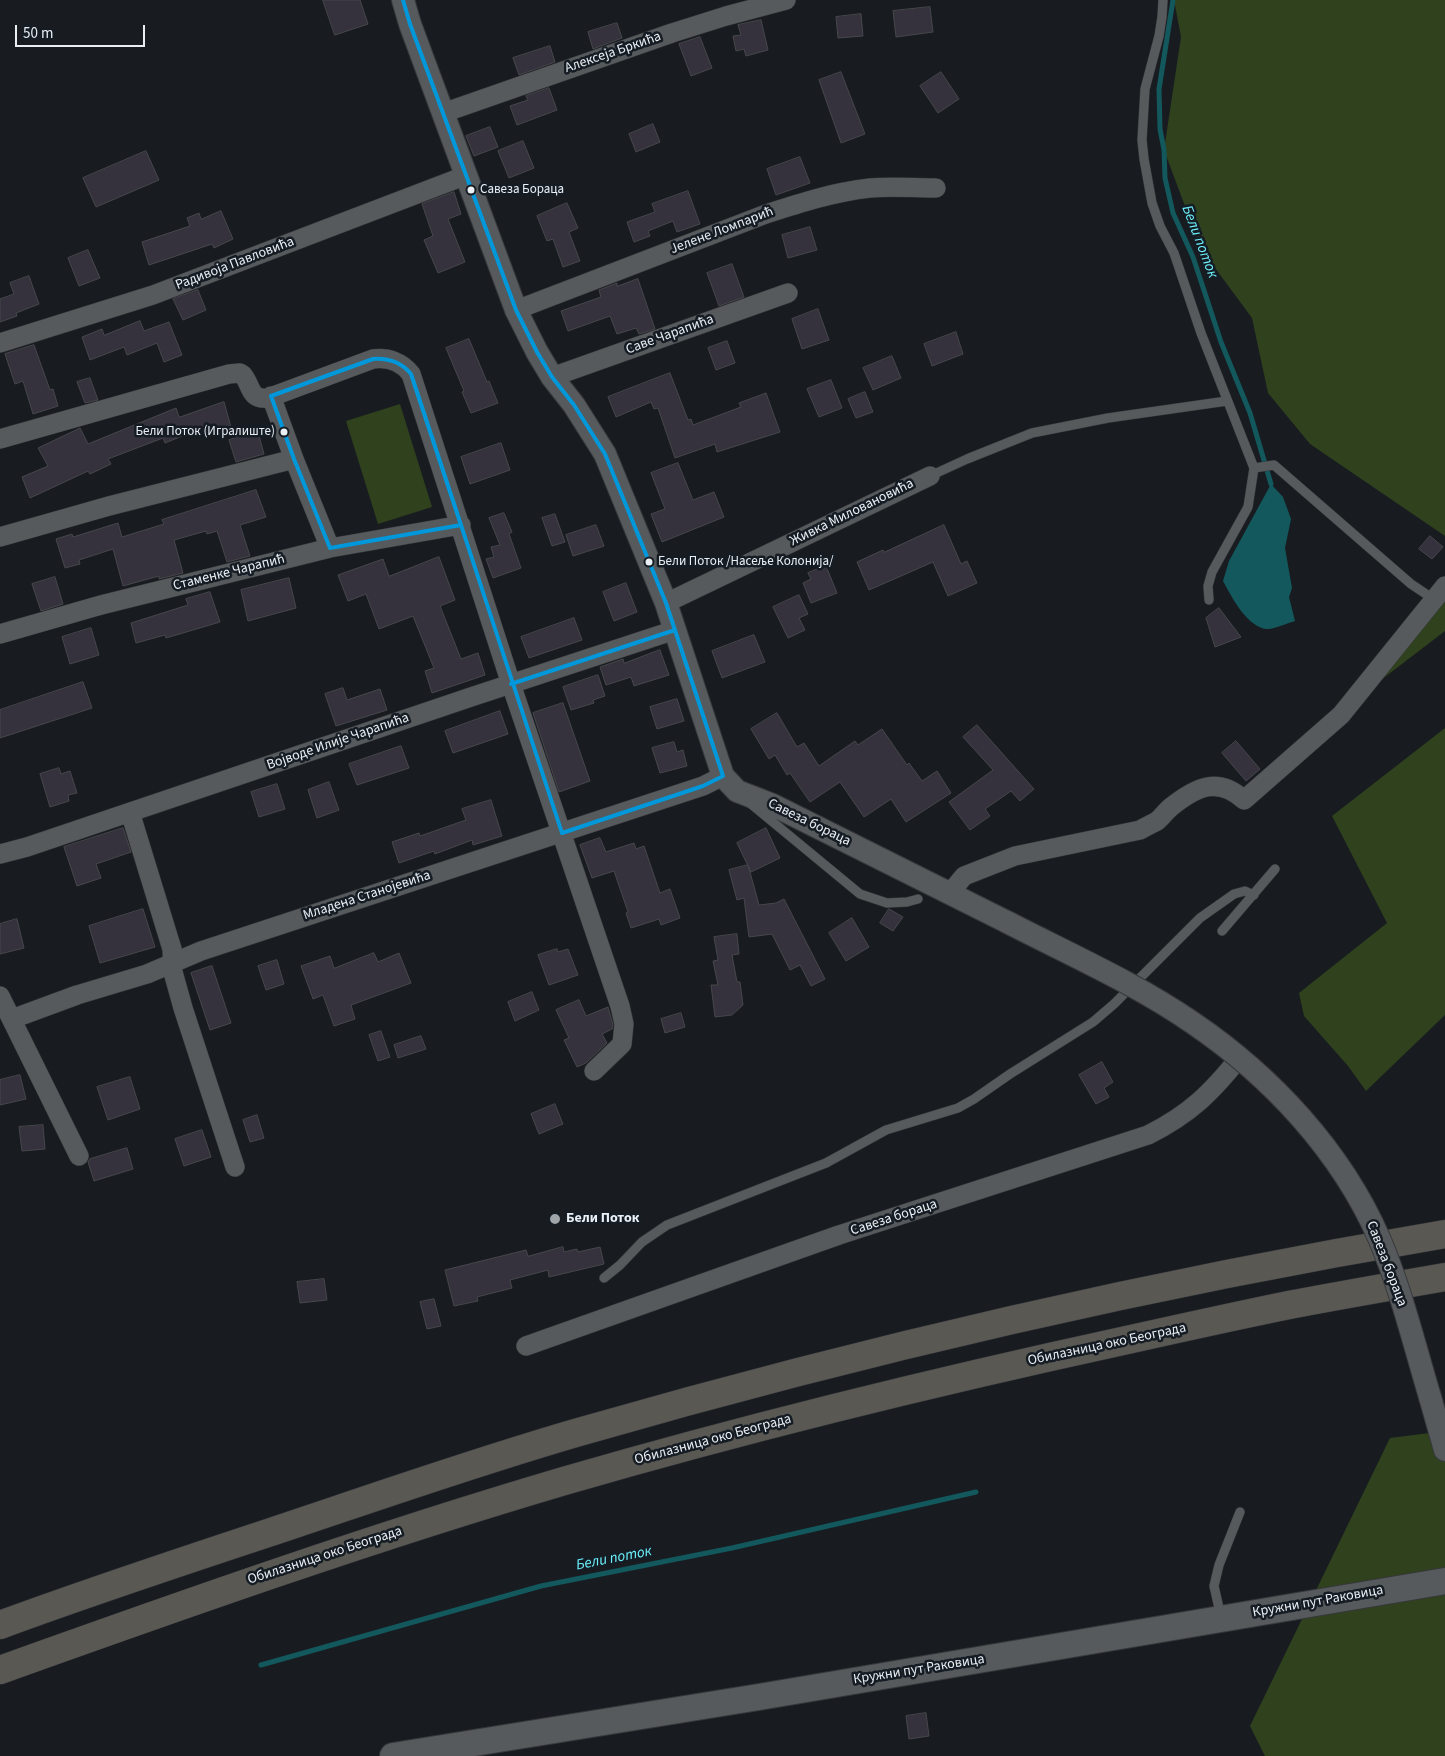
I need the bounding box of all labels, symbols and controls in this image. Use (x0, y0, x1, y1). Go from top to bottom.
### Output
scale bar (18, 15, 148, 47)
text: 50 m (23, 23, 53, 44)
street label: Алексеја Бркића (563, 29, 663, 77)
place label: Савеза Бораца (480, 182, 564, 198)
marker: Савеза Бораца (466, 185, 476, 195)
water label: Бели поток (1177, 203, 1221, 281)
street label: Јелене Ломпарић (668, 204, 776, 258)
street label: Радивоја Павловића (173, 234, 297, 294)
street label: Саве Чарапића (624, 311, 716, 359)
place label: Бели Поток (Игралиште) (135, 424, 275, 440)
marker: Бели Поток (Игралиште) (279, 427, 289, 437)
street label: Живка Миловановића (787, 476, 917, 550)
street label: Стаменке Чарапић (172, 551, 286, 595)
place label: Бели Поток /Насеље Колонија/ (658, 554, 834, 570)
marker: Бели Поток /Насеље Колонија/ (644, 557, 654, 567)
street label: Војводе Илије Чарапића (265, 710, 411, 774)
street label: Савеза бораца (765, 796, 853, 850)
street label: Младена Станојевића (301, 867, 433, 925)
street label: Савеза бораца (849, 1196, 939, 1240)
place label: Бели Поток (566, 1211, 639, 1227)
marker: Бели Поток (548, 1212, 562, 1226)
street label: Савеза бораца (1362, 1219, 1410, 1309)
street label: Обилазница око Београда (1026, 1320, 1188, 1370)
street label: Обилазница око Београда (633, 1411, 793, 1469)
street label: Обилазница око Београда (246, 1523, 404, 1589)
water label: Бели поток (575, 1543, 653, 1575)
street label: Кружни пут Раковица (1251, 1582, 1385, 1622)
street label: Кружни пут Раковица (852, 1651, 986, 1689)

